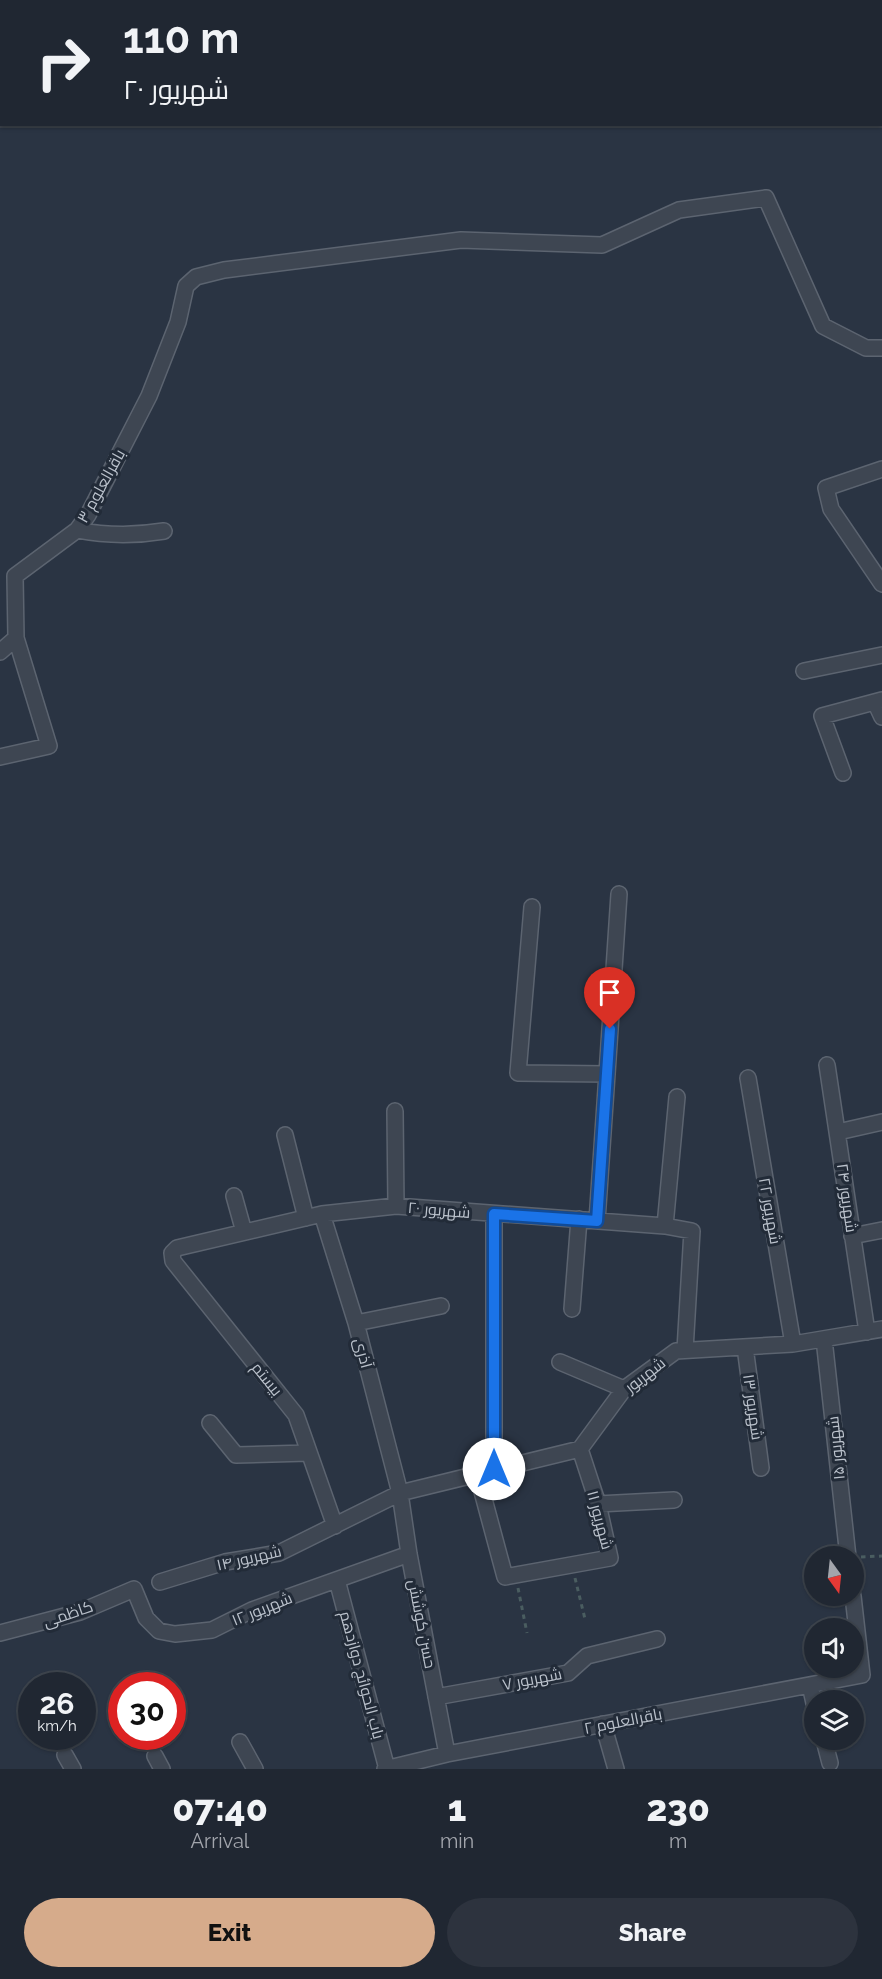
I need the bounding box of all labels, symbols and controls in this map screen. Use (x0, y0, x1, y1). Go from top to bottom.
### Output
text: 110 m (123, 14, 239, 63)
icon: right (24, 24, 102, 102)
text: شهریور ۲۰ (123, 74, 229, 105)
street label: باقرالعلوم ۳ (73, 446, 131, 527)
pin (584, 967, 635, 1029)
icon: arrive (593, 976, 626, 1009)
street label: شهریور ۲۴ (832, 1162, 861, 1234)
street label: شهریور ۲۲ (754, 1176, 785, 1246)
street label: شهریور ۲۰ (407, 1198, 471, 1223)
street label: آذری (349, 1336, 376, 1371)
street label: شهریور (620, 1353, 670, 1398)
street label: بیستم (246, 1358, 286, 1401)
street label: شهریور ۱۳ (738, 1373, 767, 1441)
street label: شهریور ۱۵ (823, 1415, 850, 1481)
position arrow (462, 1437, 526, 1501)
street label: شهریور ۱۱ (582, 1488, 617, 1552)
street label: شهریور ۱۴ (215, 1541, 284, 1576)
north arrow (804, 1546, 864, 1606)
map controls (804, 1546, 864, 1750)
street label: حسن کوشش (403, 1578, 440, 1670)
street label: شهریور ۱۲ (229, 1588, 296, 1631)
street label: کاظمی (41, 1597, 96, 1632)
street label: باب الحوائج دوازدهم (334, 1609, 388, 1742)
button: sound (804, 1618, 864, 1678)
street label: شهریور ۷ (501, 1664, 564, 1695)
speed limit sign: 30 (108, 1672, 186, 1750)
text: 26 (39, 1686, 75, 1721)
button: layers (804, 1690, 864, 1750)
street label: باقرالعلوم ۲ (582, 1704, 664, 1740)
text: km/h (37, 1717, 77, 1735)
text: 07:40 (172, 1787, 268, 1829)
text: 1 (448, 1787, 466, 1829)
text: 230 (646, 1787, 710, 1829)
text: Arrival (191, 1829, 249, 1853)
text: min (440, 1829, 474, 1853)
text: m (669, 1829, 687, 1853)
button: Exit (24, 1898, 435, 1967)
button: Share (447, 1898, 858, 1967)

